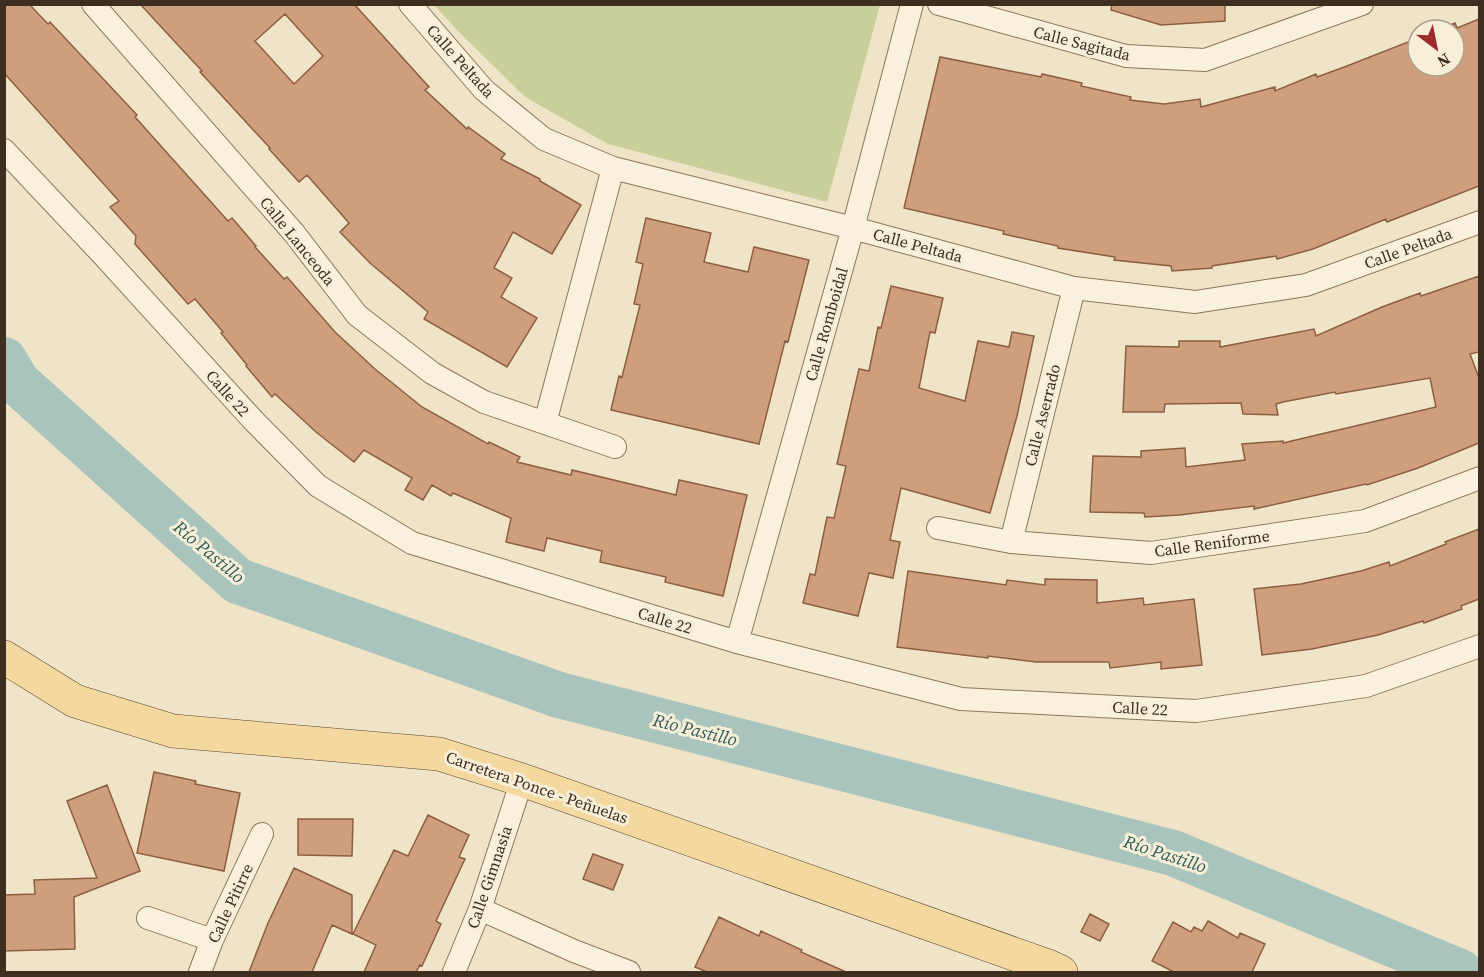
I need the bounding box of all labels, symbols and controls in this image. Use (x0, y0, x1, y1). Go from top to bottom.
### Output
north arrow (1406, 18, 1466, 78)
street label: Calle Peltada (422, 19, 501, 103)
street label: Calle Sagitada (1031, 20, 1134, 66)
text: N (1433, 48, 1455, 73)
street label: Calle Lanceoda (255, 192, 341, 291)
street label: Calle Peltada (871, 222, 966, 268)
street label: Calle Peltada (1361, 222, 1456, 274)
street label: Calle Romboidal (799, 264, 853, 384)
street label: Calle Aserrado (1019, 361, 1065, 468)
street label: Calle 22 (201, 365, 255, 421)
water label: Río Pastillo (168, 514, 250, 589)
street label: Calle Reniforme (1153, 524, 1271, 562)
street label: Calle 22 (635, 601, 695, 639)
street label: Calle 22 (1112, 696, 1168, 720)
water label: Río Pastillo (650, 707, 740, 752)
street label: Carretera Ponce - Peñuelas (443, 745, 631, 829)
street label: Calle Gimnasia (461, 822, 517, 931)
water label: Río Pastillo (1120, 828, 1210, 879)
street label: Calle Pitirre (202, 860, 258, 946)

